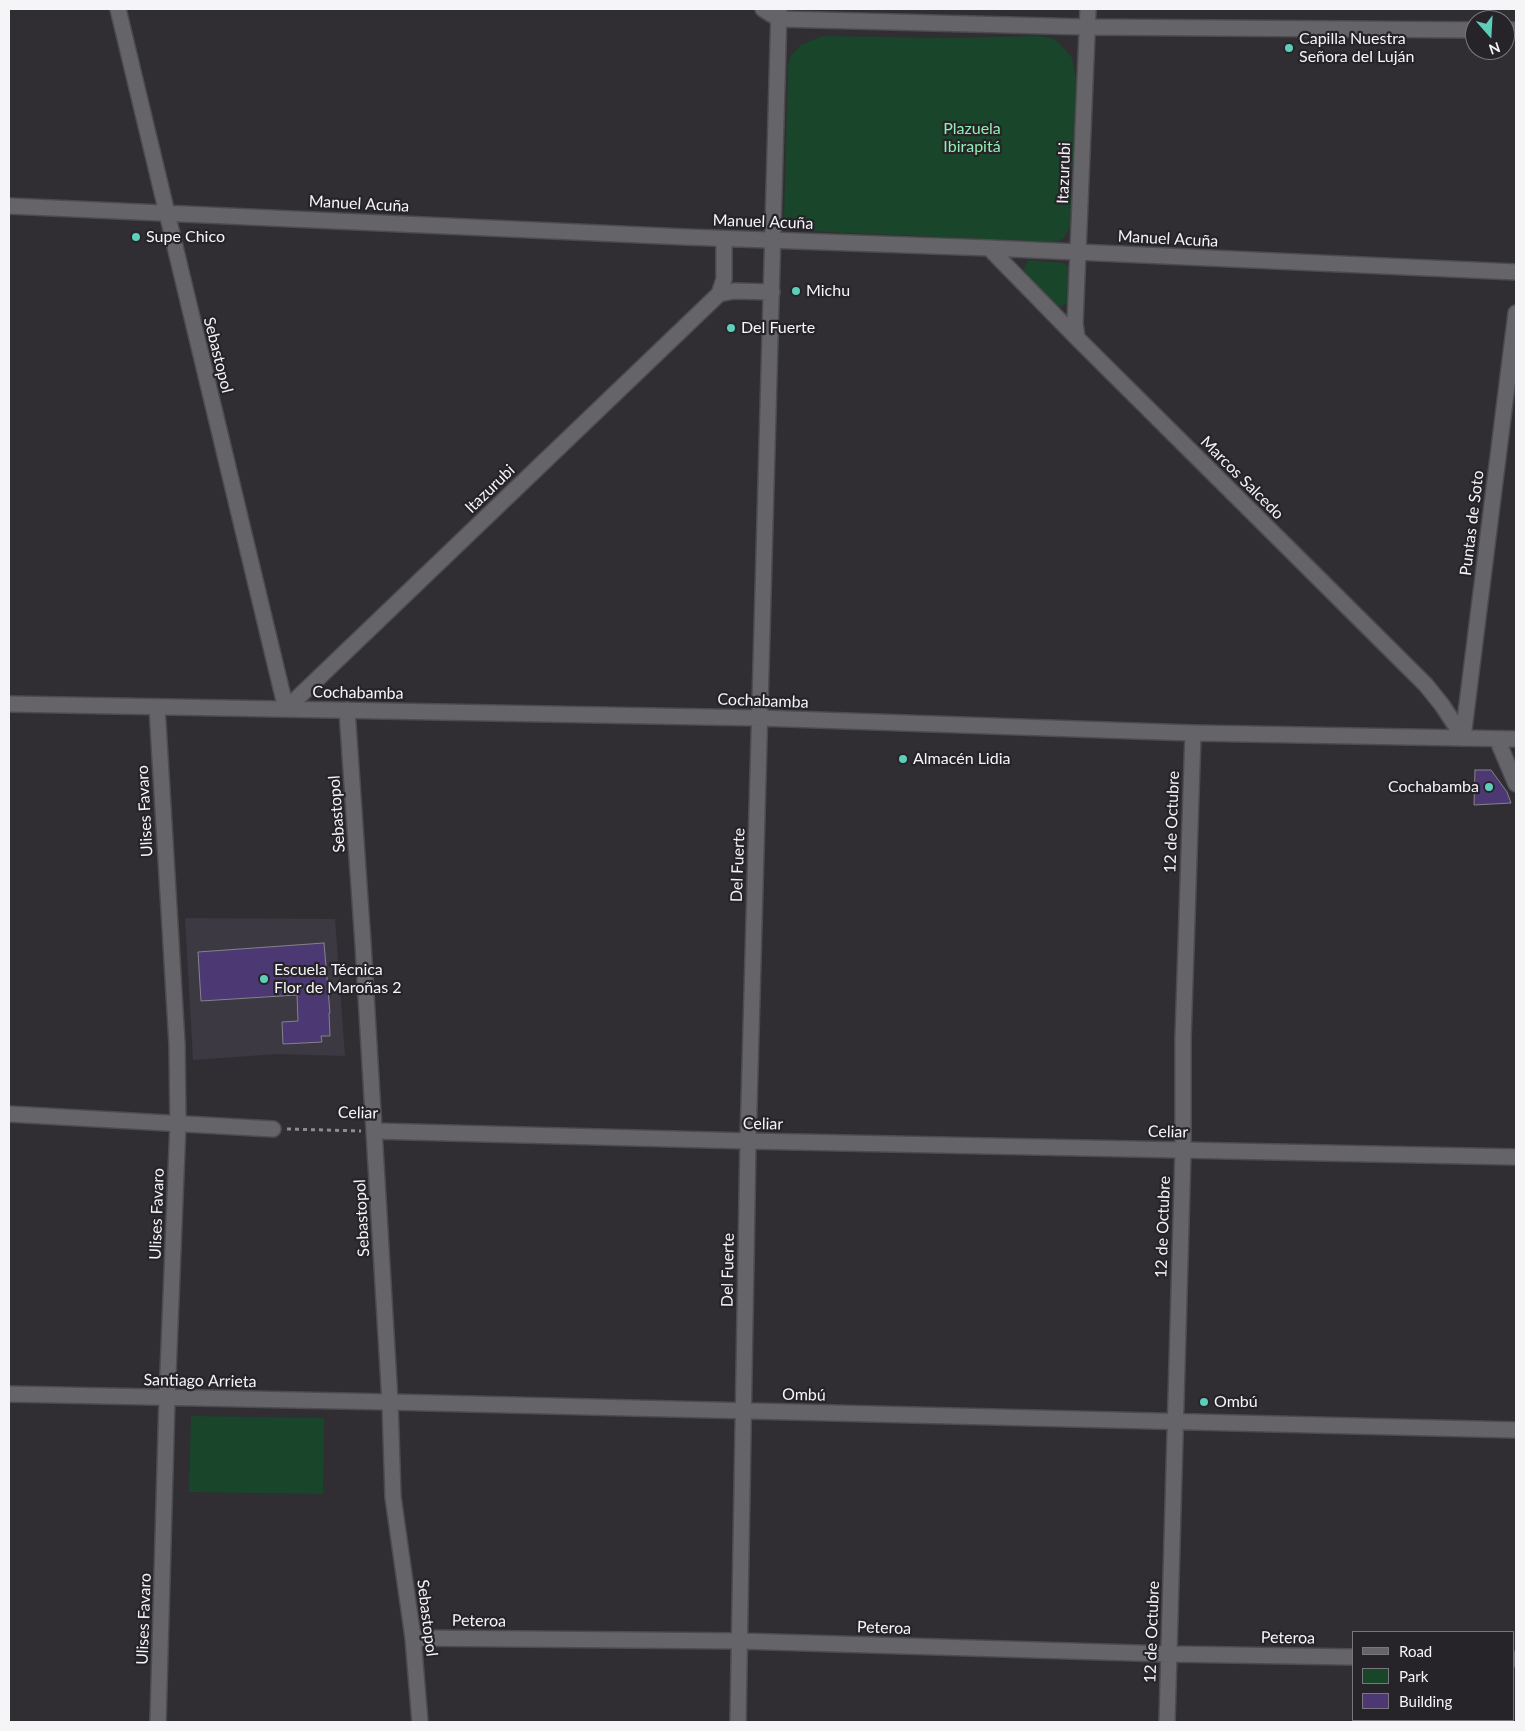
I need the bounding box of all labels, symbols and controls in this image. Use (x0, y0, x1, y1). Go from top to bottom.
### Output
north arrow (1465, 10, 1515, 60)
place label: Capilla Nuestra Señora del Luján (1299, 29, 1415, 67)
text: N (1487, 39, 1503, 59)
marker: Capilla Nuestra Señora del Luján (1283, 42, 1295, 54)
park label: Plazuela Ibirapitá (943, 119, 1001, 157)
street label: Itazurubi (1053, 142, 1075, 204)
street label: Manuel Acuña (308, 192, 410, 216)
street label: Manuel Acuña (712, 211, 814, 233)
place label: Supe Chico (146, 227, 225, 247)
street label: Manuel Acuña (1117, 227, 1219, 251)
marker: Supe Chico (130, 231, 142, 243)
place label: Michu (806, 281, 850, 301)
marker: Michu (790, 285, 802, 297)
street label: Sebastopol (199, 315, 237, 395)
place label: Del Fuerte (741, 318, 815, 338)
marker: Del Fuerte (725, 322, 737, 334)
street label: Marcos Salcedo (1196, 432, 1288, 524)
street label: Itazurubi (461, 461, 519, 517)
street label: Puntas de Soto (1456, 469, 1488, 577)
street label: Cochabamba (312, 683, 404, 703)
street label: Cochabamba (717, 690, 809, 712)
place label: Almacén Lidia (913, 749, 1010, 769)
marker: Almacén Lidia (897, 753, 909, 765)
street label: Ulises Favaro (133, 765, 157, 857)
street label: 12 de Octubre (1161, 771, 1183, 873)
street label: Sebastopol (325, 775, 349, 853)
place label: Cochabamba (1388, 777, 1479, 797)
marker: Cochabamba (1483, 781, 1495, 793)
street label: Del Fuerte (727, 828, 749, 902)
place label: Escuela Técnica Flor de Maroñas 2 (274, 960, 401, 998)
marker: Escuela Técnica Flor de Maroñas 2 (258, 973, 270, 985)
street label: Celiar (338, 1103, 378, 1123)
street label: Celiar (743, 1114, 783, 1134)
street label: Celiar (1148, 1122, 1188, 1142)
street label: Ulises Favaro (146, 1168, 168, 1260)
street label: 12 de Octubre (1152, 1176, 1174, 1278)
street label: Sebastopol (350, 1179, 374, 1257)
street label: Del Fuerte (718, 1233, 738, 1307)
street label: Santiago Arrieta (143, 1370, 257, 1392)
street label: Ombú (782, 1385, 826, 1405)
place label: Ombú (1214, 1392, 1258, 1412)
marker: Ombú (1198, 1396, 1210, 1408)
street label: Ulises Favaro (133, 1573, 155, 1665)
street label: Sebastopol (413, 1578, 441, 1658)
street label: 12 de Octubre (1141, 1581, 1163, 1683)
street label: Peteroa (452, 1611, 506, 1631)
street label: Peteroa (857, 1617, 911, 1639)
street label: Peteroa (1261, 1628, 1315, 1648)
legend (1352, 1631, 1515, 1721)
text: Road (1399, 1642, 1432, 1660)
text: Park (1399, 1667, 1428, 1685)
text: Building (1399, 1692, 1452, 1710)

